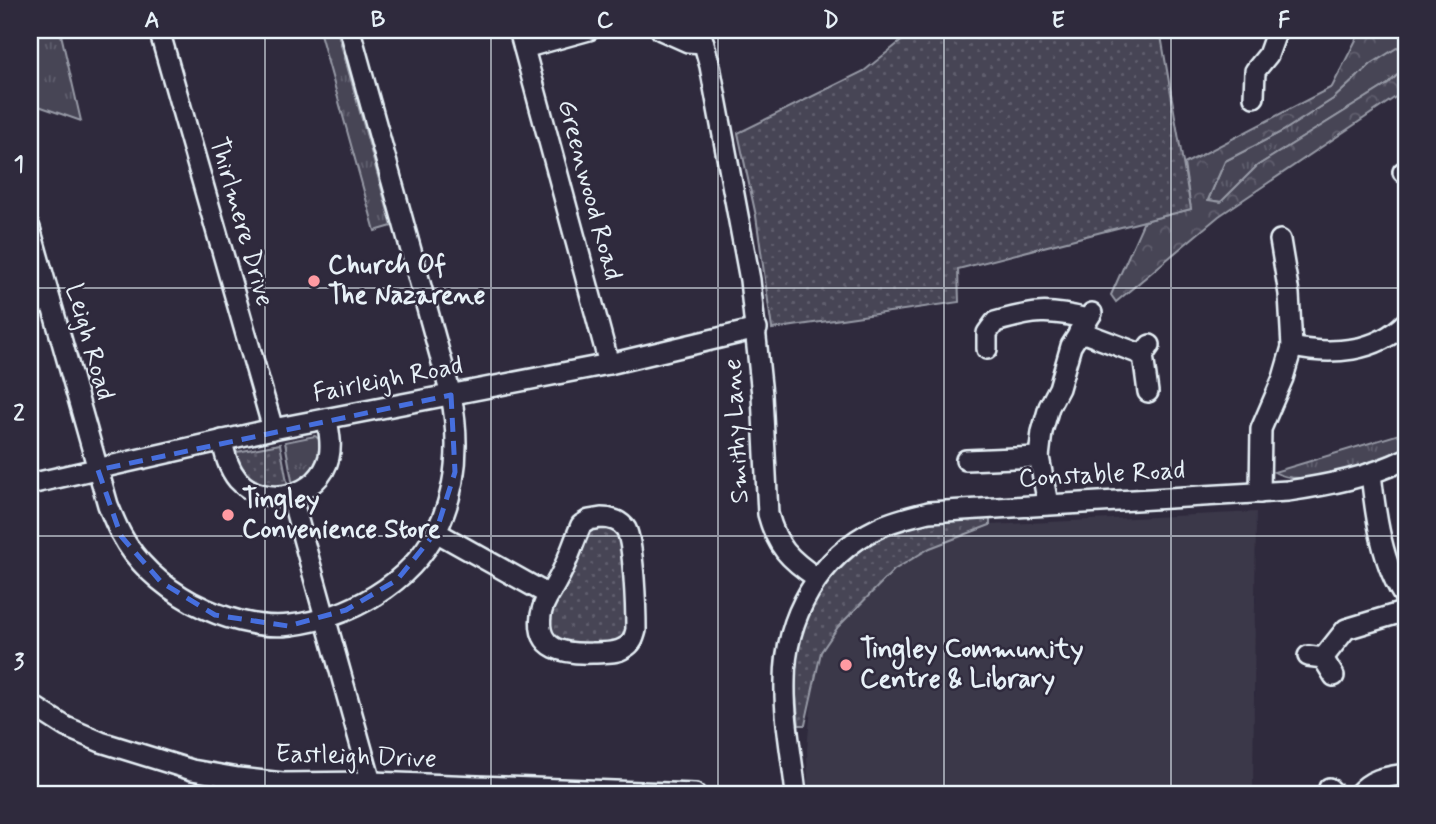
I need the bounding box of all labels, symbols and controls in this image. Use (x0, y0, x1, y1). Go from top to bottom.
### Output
text: A (144, 6, 160, 36)
text: B (371, 6, 386, 36)
text: C (597, 6, 614, 36)
text: D (823, 6, 839, 36)
text: E (1051, 6, 1065, 36)
text: F (1278, 6, 1290, 36)
street label: Greenwood Road (549, 96, 629, 284)
street label: Thirlmere Drive (201, 133, 281, 311)
text: 1 (14, 150, 24, 180)
place label: Church Of The Nazarene (328, 249, 486, 313)
marker: Church Of The Nazarene (306, 273, 322, 289)
street label: Leigh Road (56, 280, 122, 404)
street label: Fairleigh Road (310, 349, 466, 411)
street label: Smithy Lane (716, 358, 758, 504)
text: 2 (13, 399, 25, 429)
street label: Constable Road (1018, 454, 1186, 496)
place label: Tingley Convenience Store (242, 483, 441, 547)
marker: Tingley Convenience Store (220, 507, 236, 523)
place label: Tingley Community Centre & Library (860, 633, 1083, 697)
text: 3 (14, 648, 25, 678)
marker: Tingley Community Centre & Library (838, 657, 854, 673)
street label: Eastleigh Drive (275, 737, 437, 777)

